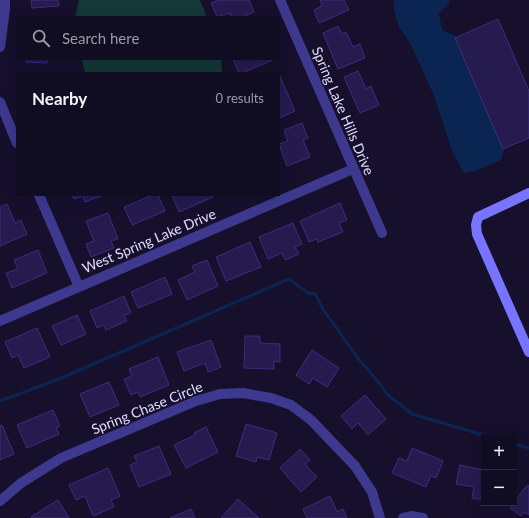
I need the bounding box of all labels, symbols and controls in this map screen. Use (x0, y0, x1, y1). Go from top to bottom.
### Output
search box (16, 16, 280, 60)
icon: search (30, 27, 52, 49)
text: Search here (62, 29, 139, 47)
street label: Spring Lake Hills Drive (309, 44, 378, 178)
text: Nearby (32, 88, 87, 109)
text: 0 results (216, 90, 264, 106)
street label: West Spring Lake Drive (79, 205, 218, 276)
street label: Spring Chase Circle (89, 377, 205, 438)
map controls (481, 434, 517, 506)
button: + (481, 434, 517, 470)
button: − (481, 470, 517, 506)

